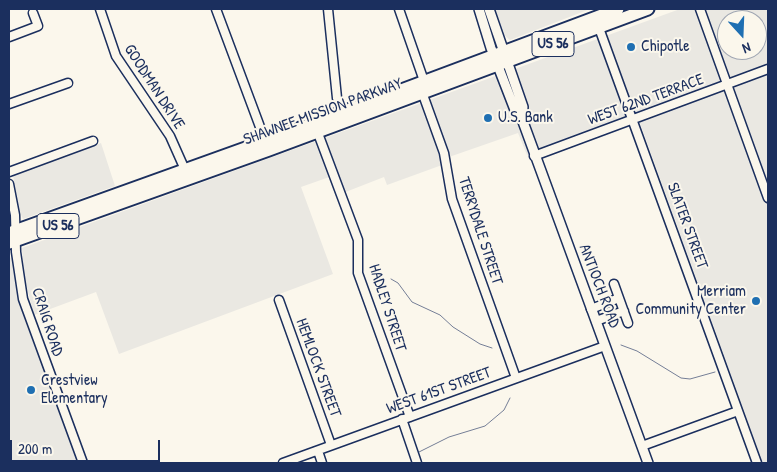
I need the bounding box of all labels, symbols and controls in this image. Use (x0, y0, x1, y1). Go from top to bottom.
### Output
north arrow (717, 10, 767, 60)
road number: US 56 (532, 32, 574, 56)
place label: Chipotle (641, 37, 689, 57)
text: N (740, 38, 754, 59)
street label: GOODMAN DRIVE (119, 41, 189, 133)
marker: Chipotle (625, 41, 637, 53)
street label: WEST 62ND TERRACE (585, 70, 707, 130)
street label: SHAWNEE MISSION PARKWAY (241, 74, 405, 150)
place label: U.S. Bank (498, 108, 553, 128)
marker: U.S. Bank (482, 112, 494, 124)
street label: TERRYDALE STREET (454, 175, 506, 287)
street label: SLATER STREET (663, 180, 711, 272)
road number: US 56 (37, 214, 79, 238)
street label: ANTIOCH ROAD (574, 241, 624, 331)
street label: HADLEY STREET (364, 262, 410, 354)
place label: Merriam Community Center (635, 282, 746, 320)
street label: CRAIG ROAD (27, 285, 67, 359)
marker: Merriam Community Center (750, 295, 762, 307)
street label: HEMLOCK STREET (291, 316, 345, 420)
street label: WEST 61ST STREET (384, 363, 494, 419)
place label: Crestview Elementary (41, 371, 108, 409)
marker: Crestview Elementary (25, 384, 37, 396)
scale bar (12, 430, 162, 462)
text: 200 m (18, 438, 52, 459)

